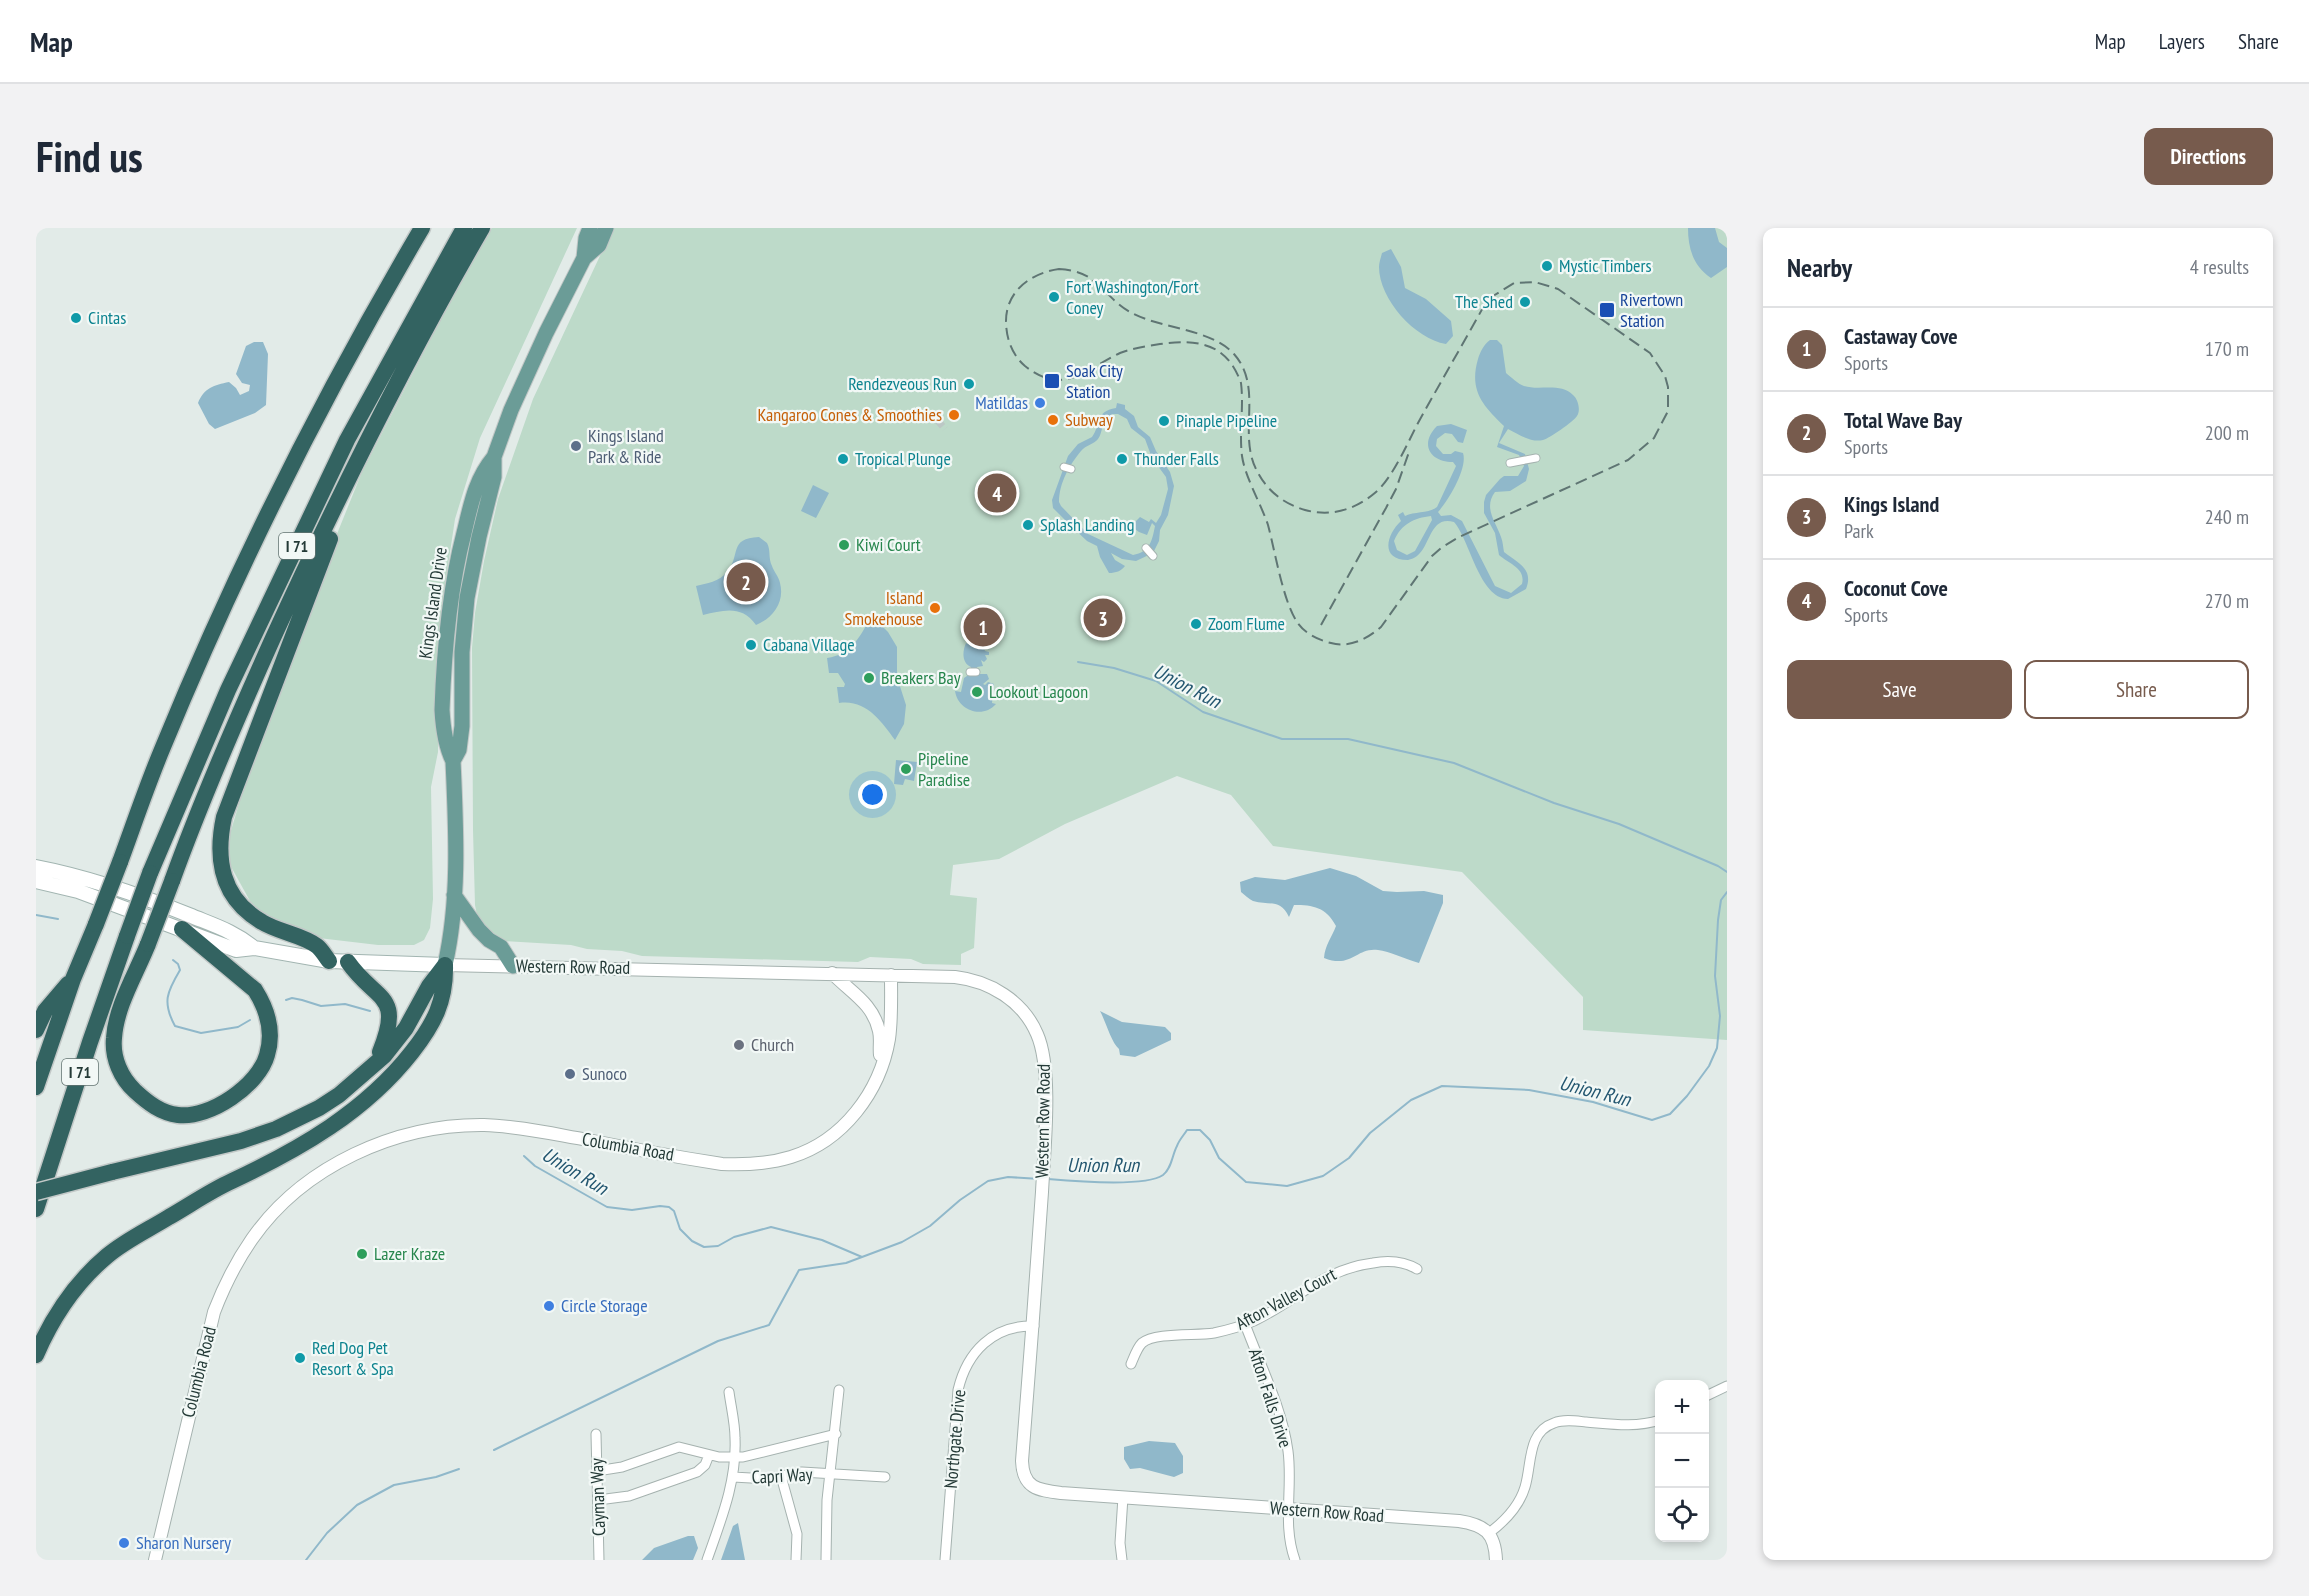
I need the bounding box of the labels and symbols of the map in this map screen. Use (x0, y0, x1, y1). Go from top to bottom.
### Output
place label: Mystic Timbers (1559, 254, 1652, 277)
marker: Mystic Timbers (1540, 259, 1554, 273)
place label: Fort Washington/Fort Coney (1066, 275, 1199, 319)
place label: Rivertown Station (1620, 288, 1683, 332)
marker: Fort Washington/Fort Coney (1047, 290, 1061, 304)
place label: The Shed (1455, 290, 1513, 313)
marker: The Shed (1518, 295, 1532, 309)
marker: Rivertown Station (1598, 301, 1616, 319)
place label: Cintas (88, 306, 126, 329)
marker: Cintas (69, 311, 83, 325)
place label: Soak City Station (1066, 359, 1123, 403)
place label: Rendezveous Run (848, 372, 957, 395)
marker: Soak City Station (1043, 372, 1061, 390)
marker: Rendezveous Run (962, 377, 976, 391)
place label: Matildas (975, 391, 1028, 414)
marker: Matildas (1033, 396, 1047, 410)
place label: Kangaroo Cones & Smoothies (757, 403, 942, 426)
marker: Kangaroo Cones & Smoothies (947, 408, 961, 422)
place label: Subway (1065, 408, 1113, 431)
place label: Pinaple Pipeline (1176, 409, 1277, 432)
marker: Subway (1046, 413, 1060, 427)
marker: Pinaple Pipeline (1157, 414, 1171, 428)
place label: Kings Island Park & Ride (588, 424, 664, 468)
marker: Kings Island Park & Ride (569, 439, 583, 453)
place label: Tropical Plunge (855, 447, 951, 470)
place label: Thunder Falls (1134, 447, 1219, 470)
marker: Tropical Plunge (836, 452, 850, 466)
marker: Thunder Falls (1115, 452, 1129, 466)
pin: 4 (978, 470, 1016, 516)
place label: Splash Landing (1040, 513, 1134, 536)
marker: Splash Landing (1021, 518, 1035, 532)
road number: I 71 (279, 533, 315, 559)
place label: Kiwi Court (856, 533, 921, 556)
marker: Kiwi Court (837, 538, 851, 552)
street label: Kings Island Drive (413, 546, 452, 660)
pin: 2 (726, 560, 766, 604)
place label: Island Smokehouse (845, 586, 923, 630)
pin: 3 (1084, 596, 1122, 640)
marker: Island Smokehouse (928, 601, 942, 615)
pin: 1 (964, 604, 1002, 650)
place label: Zoom Flume (1208, 612, 1285, 635)
marker: Zoom Flume (1189, 617, 1203, 631)
place label: Cabana Village (763, 633, 855, 656)
marker: Cabana Village (744, 638, 758, 652)
water label: Union Run (1149, 658, 1226, 715)
place label: Breakers Bay (881, 666, 961, 689)
marker: Breakers Bay (862, 671, 876, 685)
place label: Lookout Lagoon (989, 680, 1088, 703)
marker: Lookout Lagoon (970, 685, 984, 699)
place label: Pipeline Paradise (918, 747, 970, 791)
marker: Pipeline Paradise (899, 762, 913, 776)
your location (858, 780, 887, 809)
street label: Western Row Road (516, 954, 630, 979)
place label: Church (751, 1033, 794, 1056)
marker: Church (732, 1038, 746, 1052)
road number: I 71 (62, 1059, 98, 1085)
place label: Sunoco (582, 1062, 627, 1085)
street label: Western Row Road (1030, 1064, 1055, 1178)
marker: Sunoco (563, 1067, 577, 1081)
water label: Union Run (1557, 1070, 1634, 1113)
street label: Columbia Road (580, 1127, 676, 1166)
water label: Union Run (537, 1141, 614, 1201)
water label: Union Run (1067, 1152, 1140, 1178)
place label: Lazer Kraze (374, 1242, 445, 1265)
marker: Lazer Kraze (355, 1247, 369, 1261)
street label: Afton Valley Court (1231, 1262, 1340, 1335)
place label: Circle Storage (561, 1294, 648, 1317)
marker: Circle Storage (542, 1299, 556, 1313)
street label: Columbia Road (176, 1324, 221, 1420)
place label: Red Dog Pet Resort & Spa (312, 1336, 394, 1380)
street label: Afton Falls Drive (1244, 1345, 1297, 1450)
marker: Red Dog Pet Resort & Spa (293, 1351, 307, 1365)
street label: Northgate Drive (939, 1388, 970, 1489)
street label: Cayman Way (585, 1458, 610, 1536)
street label: Capri Way (751, 1462, 813, 1489)
street label: Western Row Road (1269, 1496, 1385, 1527)
place label: Sharon Nursery (136, 1531, 231, 1554)
marker: Sharon Nursery (117, 1536, 131, 1550)

